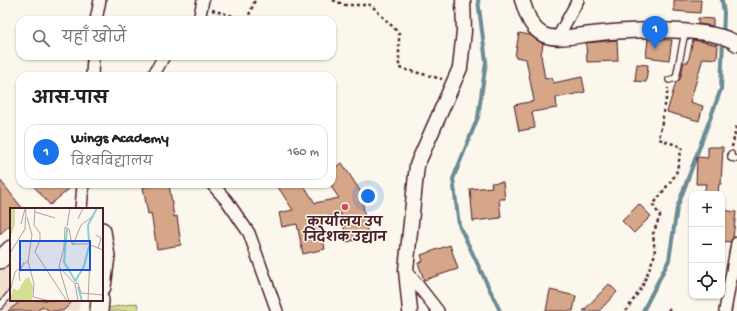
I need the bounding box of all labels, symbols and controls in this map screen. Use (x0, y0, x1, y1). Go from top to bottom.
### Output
search box (16, 16, 336, 60)
pin: 1 (642, 16, 668, 49)
icon: search (30, 27, 52, 49)
text: यहाँ खोजें (62, 30, 126, 48)
text: आस-पास (32, 90, 108, 110)
text: Wings Academy (71, 130, 169, 148)
text: 1 (43, 145, 49, 160)
text: 160 m (287, 145, 319, 160)
text: विश्वविद्यालय (71, 155, 153, 170)
your location (358, 186, 378, 206)
map controls (689, 191, 725, 299)
button: + (689, 191, 725, 227)
marker: कार्यालय उप निदेशक उद्यान (340, 202, 350, 212)
inset map (10, 208, 103, 301)
place label: कार्यालय उप निदेशक उद्यान (303, 211, 388, 246)
button: − (689, 227, 725, 263)
button: locate (689, 263, 725, 299)

